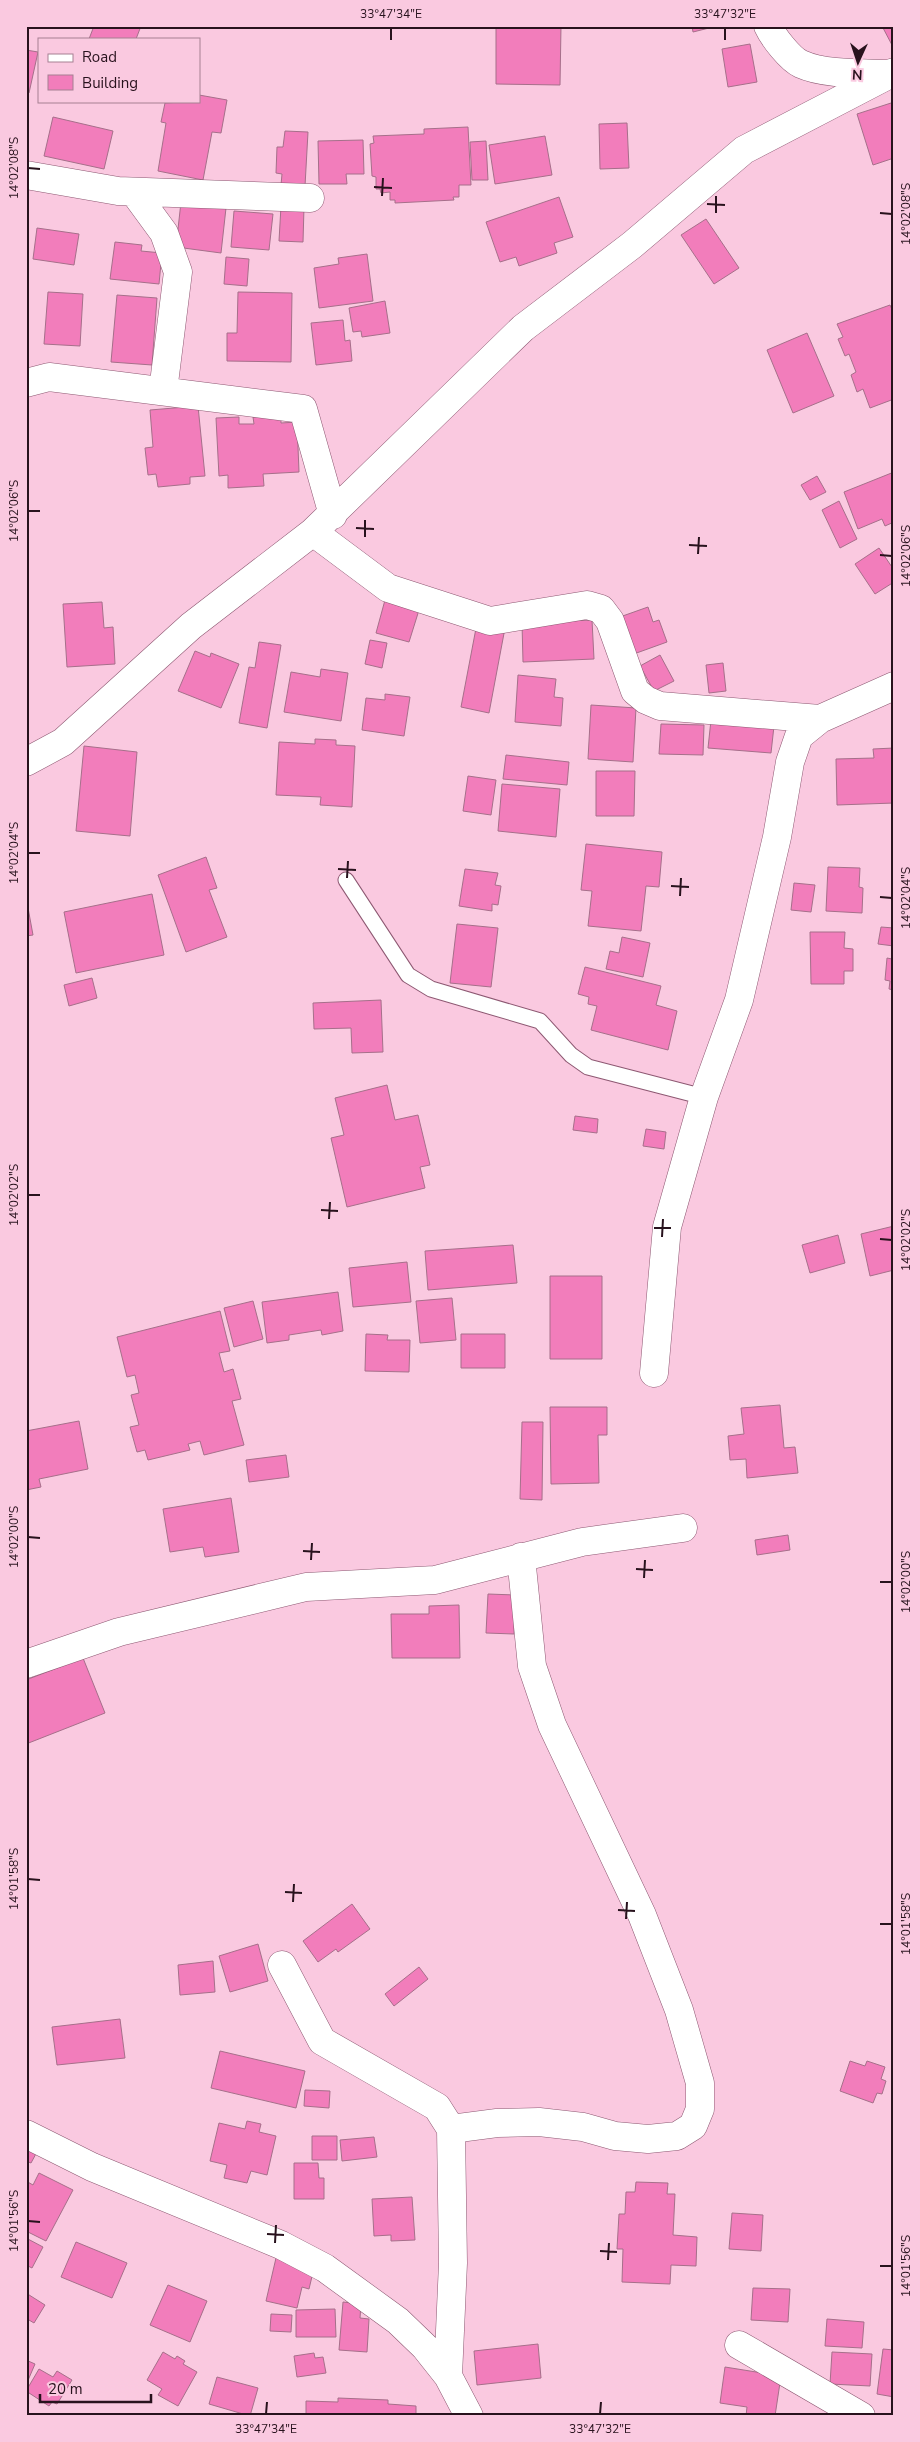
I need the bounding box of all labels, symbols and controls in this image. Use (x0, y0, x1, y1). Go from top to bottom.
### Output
text: 33°47'34"E (360, 6, 422, 22)
text: 33°47'32"E (694, 6, 756, 22)
legend (38, 38, 200, 102)
north arrow (832, 38, 882, 88)
text: Road (82, 47, 117, 67)
text: N (852, 65, 863, 84)
text: Building (82, 73, 138, 93)
text: 14°02'08"S (6, 137, 22, 199)
text: 14°02'08"S (898, 183, 914, 245)
text: 14°02'06"S (6, 480, 22, 542)
text: 14°02'06"S (898, 525, 914, 587)
text: 14°02'04"S (6, 822, 22, 884)
text: 14°02'04"S (898, 867, 914, 929)
text: 14°02'02"S (6, 1164, 22, 1226)
text: 14°02'02"S (898, 1209, 914, 1271)
text: 14°02'00"S (6, 1506, 22, 1568)
text: 14°02'00"S (898, 1551, 914, 1613)
text: 14°01'58"S (6, 1848, 22, 1910)
text: 14°01'58"S (898, 1893, 914, 1955)
text: 14°01'56"S (6, 2190, 22, 2252)
text: 14°01'56"S (898, 2235, 914, 2297)
scale bar (40, 2372, 151, 2404)
text: 20 m (48, 2379, 83, 2399)
text: 33°47'34"E (235, 2421, 297, 2437)
text: 33°47'32"E (569, 2421, 631, 2437)

